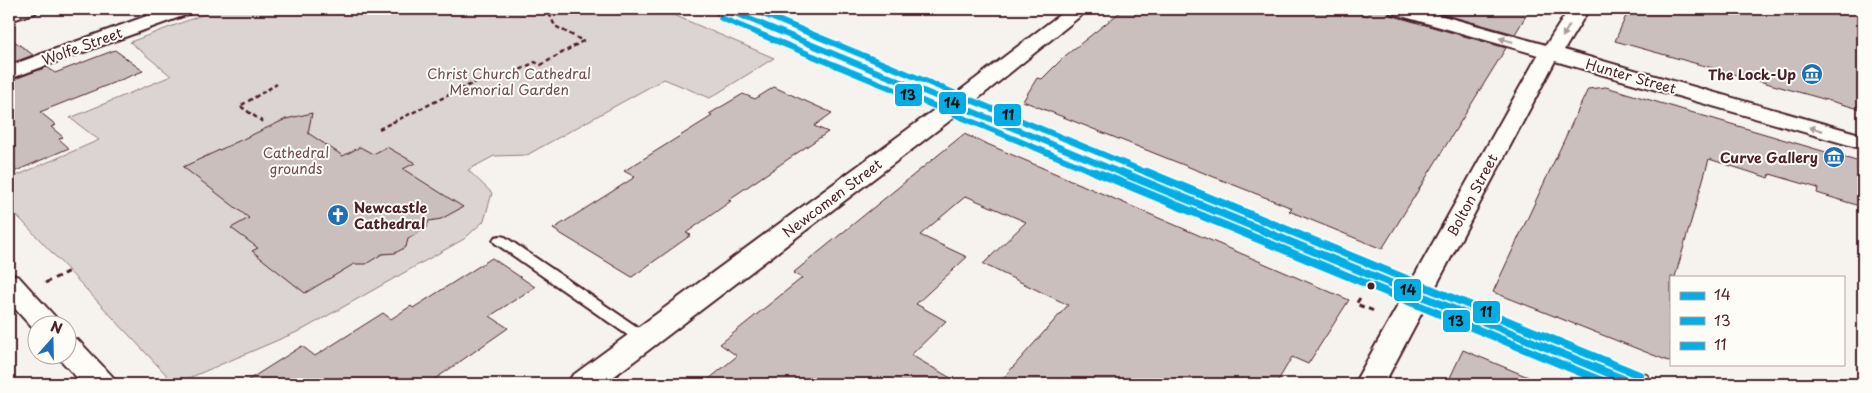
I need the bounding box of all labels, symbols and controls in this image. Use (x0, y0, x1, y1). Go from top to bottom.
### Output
street label: Wolfe Street (39, 22, 125, 70)
one-way arrow (1562, 24, 1570, 39)
one-way arrow (1498, 35, 1513, 43)
street label: Hunter Street (1583, 53, 1679, 99)
museum icon: The Lock-Up (1800, 62, 1824, 86)
park label: Christ Church Cathedral Memorial Garden (427, 63, 591, 100)
place label: The Lock-Up (1708, 64, 1796, 85)
line badge: 13 (894, 83, 923, 107)
text: 13 (900, 84, 916, 105)
line badge: 14 (938, 91, 967, 115)
text: 14 (944, 92, 961, 113)
line badge: 11 (993, 103, 1022, 127)
text: 11 (1002, 104, 1014, 125)
one-way arrow (1809, 124, 1824, 132)
park label: Cathedral grounds (263, 142, 329, 179)
museum icon: Curve Gallery (1822, 145, 1846, 169)
place label: Curve Gallery (1720, 147, 1818, 168)
street label: Bolton Street (1441, 150, 1503, 240)
street label: Newcomen Street (778, 153, 886, 242)
place label: Newcastle Cathedral (354, 197, 428, 234)
church icon: Newcastle Cathedral (326, 203, 350, 227)
legend (1670, 276, 1844, 366)
line badge: 14 (1393, 278, 1422, 302)
text: 14 (1400, 279, 1417, 300)
unlabelled marker (1366, 281, 1376, 291)
text: 14 (1714, 282, 1731, 305)
line badge: 11 (1472, 300, 1501, 324)
text: 11 (1480, 301, 1492, 322)
text: 13 (1714, 308, 1731, 331)
line badge: 13 (1442, 309, 1471, 333)
text: 13 (1448, 310, 1464, 331)
north arrow (28, 316, 78, 366)
text: N (48, 316, 65, 339)
text: 11 (1714, 332, 1727, 355)

